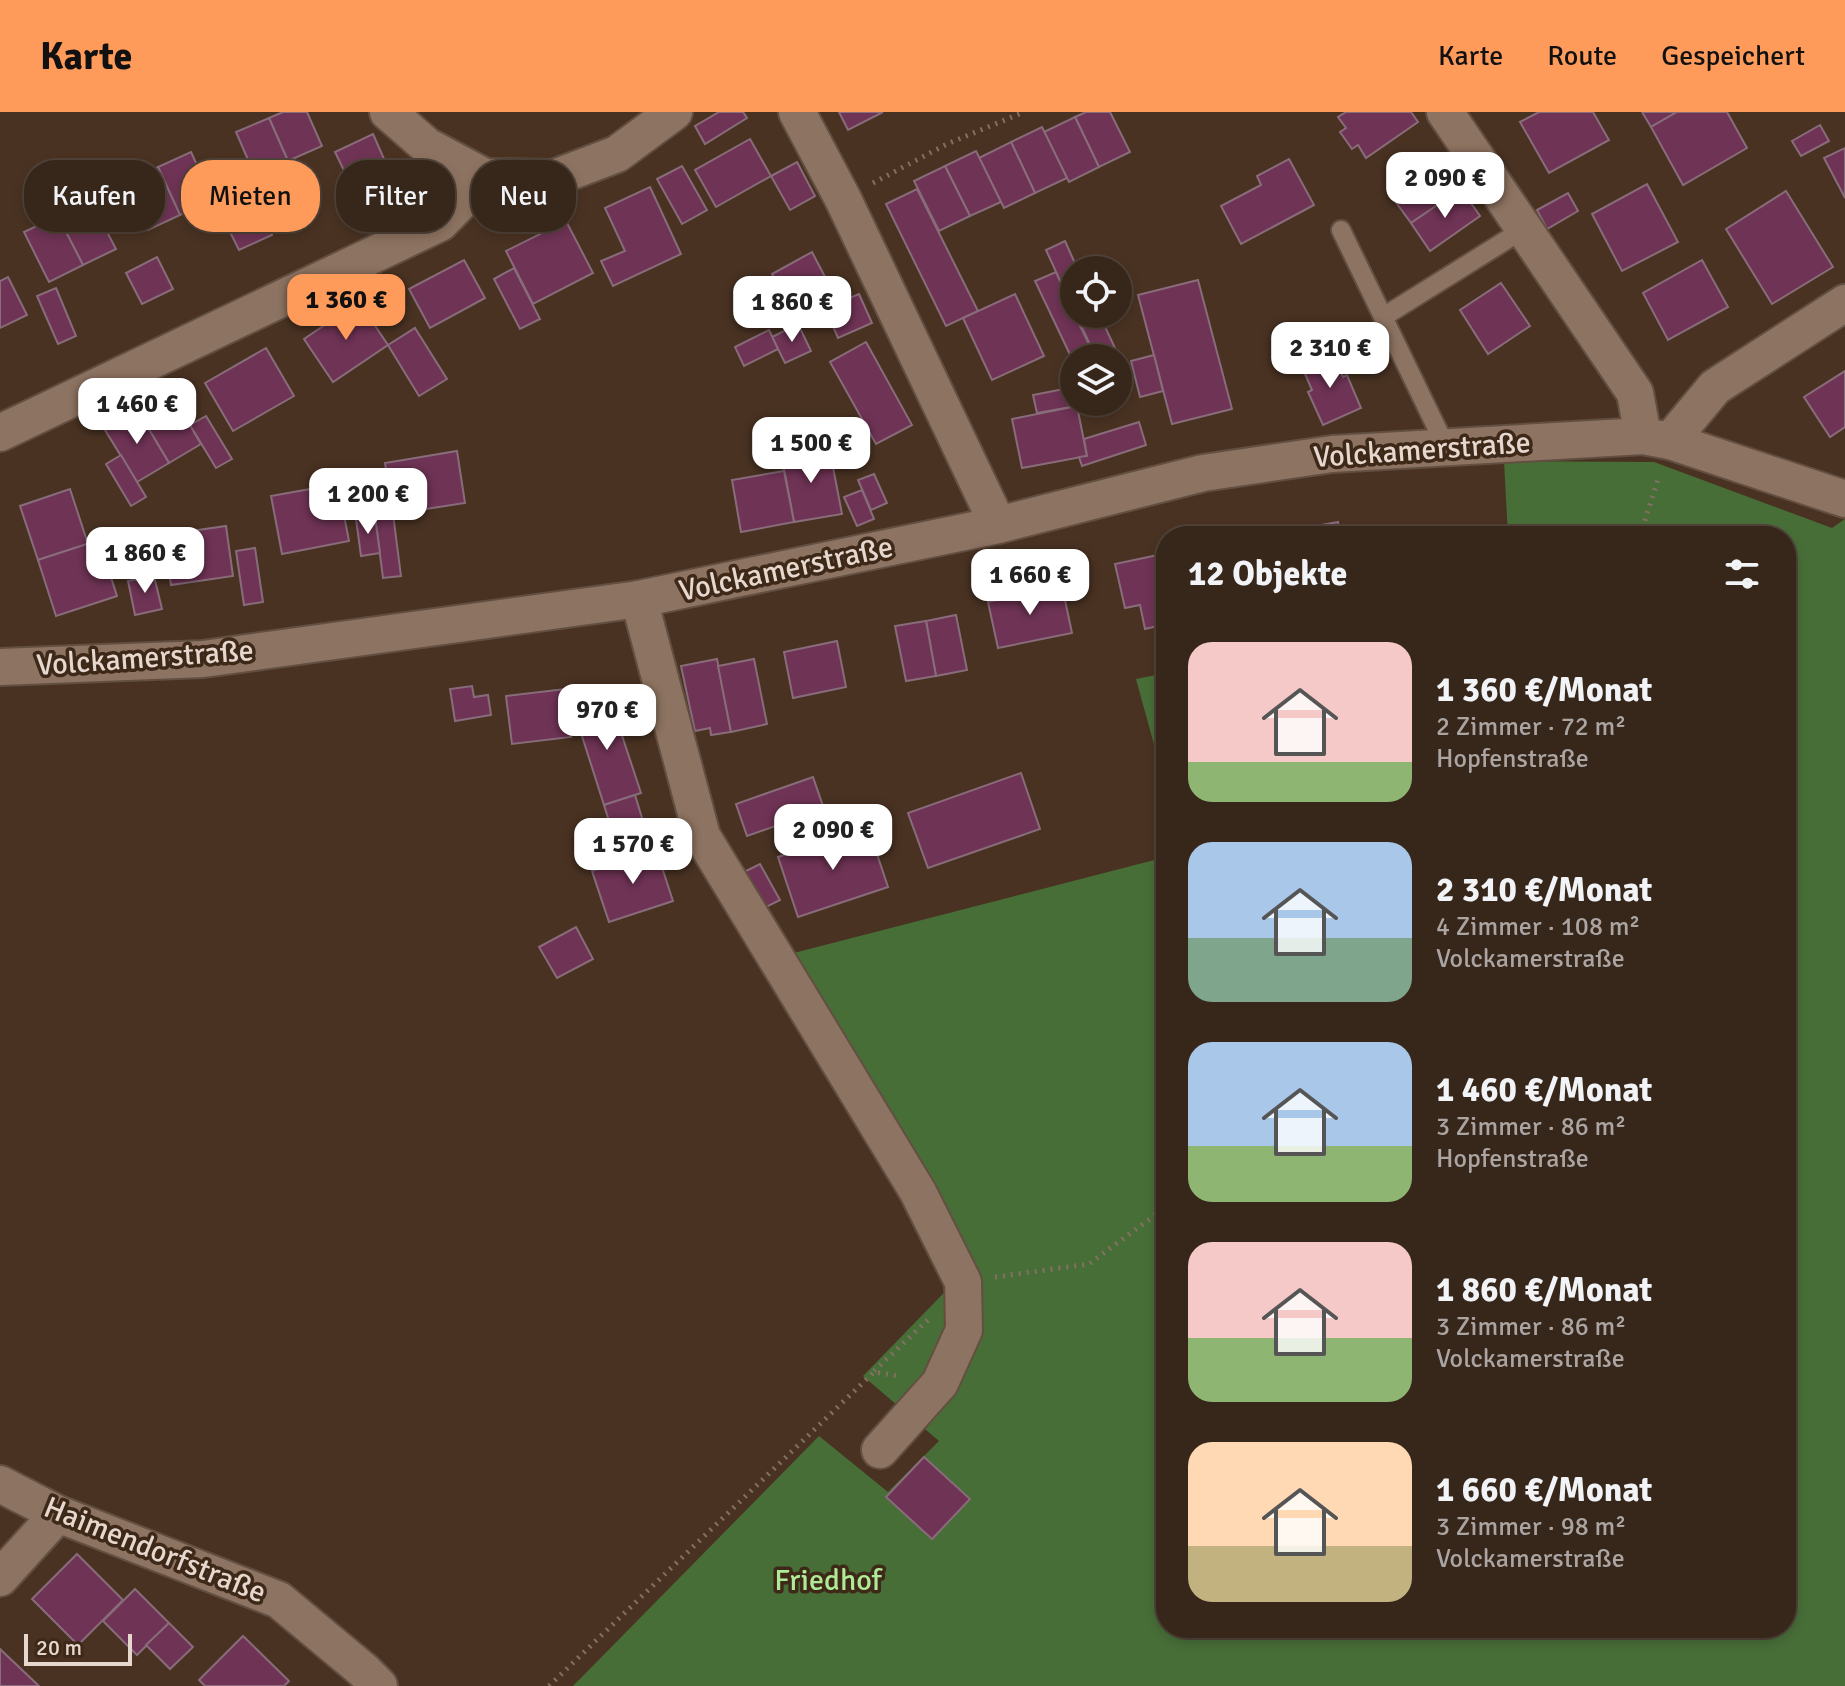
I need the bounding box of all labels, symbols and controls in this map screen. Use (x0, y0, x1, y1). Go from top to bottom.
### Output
text: Karte (40, 33, 132, 80)
text: Karte (1438, 39, 1503, 73)
text: Route (1547, 39, 1617, 73)
text: Gespeichert (1661, 39, 1805, 73)
pin: 2 090 € (1371, 152, 1519, 220)
chip: Kaufen (24, 160, 165, 232)
chip: Mieten (181, 160, 320, 232)
chip: Filter (336, 160, 455, 232)
chip: Neu (471, 160, 576, 232)
text: 2 090 € (1404, 162, 1486, 194)
map controls (1060, 256, 1132, 416)
button: locate (1060, 256, 1132, 328)
pin: 1 360 € (272, 274, 420, 342)
pin: 1 860 € (718, 276, 866, 344)
text: 1 360 € (305, 284, 387, 316)
text: 1 860 € (751, 286, 833, 318)
pin: 2 310 € (1256, 322, 1404, 390)
text: 2 310 € (1289, 332, 1371, 364)
button: layers (1060, 344, 1132, 416)
pin: 1 460 € (63, 378, 211, 446)
text: 1 460 € (96, 388, 178, 420)
pin: 1 500 € (737, 417, 885, 485)
street label: Volckamerstraße (1312, 424, 1532, 476)
text: 1 500 € (770, 427, 852, 459)
pin: 1 200 € (294, 468, 442, 536)
text: 1 200 € (327, 478, 409, 510)
pin: 1 860 € (71, 527, 219, 595)
street label: Volckamerstraße (676, 528, 896, 610)
text: 1 860 € (104, 537, 186, 569)
pin: 1 660 € (956, 549, 1104, 617)
icon: filters (1720, 552, 1764, 596)
text: 12 Objekte (1188, 553, 1347, 595)
text: 1 660 € (989, 559, 1071, 591)
street label: Volckamerstraße (35, 632, 255, 684)
text: 1 360 €/Monat (1436, 669, 1652, 711)
icon: home (1252, 674, 1348, 770)
pin: 970 € (551, 684, 663, 752)
text: 970 € (576, 694, 638, 726)
text: 2 Zimmer · 72 m² (1436, 711, 1626, 743)
text: Hopfenstraße (1436, 743, 1589, 775)
pin: 2 090 € (759, 804, 907, 872)
text: 2 090 € (792, 814, 874, 846)
pin: 1 570 € (559, 818, 707, 886)
text: 1 570 € (592, 828, 674, 860)
text: 2 310 €/Monat (1436, 869, 1652, 911)
icon: home (1252, 874, 1348, 970)
text: 4 Zimmer · 108 m² (1436, 911, 1640, 943)
text: Volckamerstraße (1436, 943, 1625, 975)
text: 1 460 €/Monat (1436, 1069, 1652, 1111)
icon: home (1252, 1074, 1348, 1170)
text: 3 Zimmer · 86 m² (1436, 1111, 1626, 1143)
text: Hopfenstraße (1436, 1143, 1589, 1175)
text: 1 860 €/Monat (1436, 1269, 1652, 1311)
icon: home (1252, 1274, 1348, 1370)
text: 3 Zimmer · 86 m² (1436, 1311, 1626, 1343)
text: Volckamerstraße (1436, 1343, 1625, 1375)
text: 1 660 €/Monat (1436, 1469, 1652, 1511)
icon: home (1252, 1474, 1348, 1570)
street label: Haimendorfstraße (39, 1489, 271, 1611)
text: 3 Zimmer · 98 m² (1436, 1511, 1626, 1543)
text: Volckamerstraße (1436, 1543, 1625, 1575)
park label: Friedhof (774, 1562, 884, 1599)
scale bar (24, 1630, 132, 1666)
text: 20 m (36, 1634, 82, 1661)

